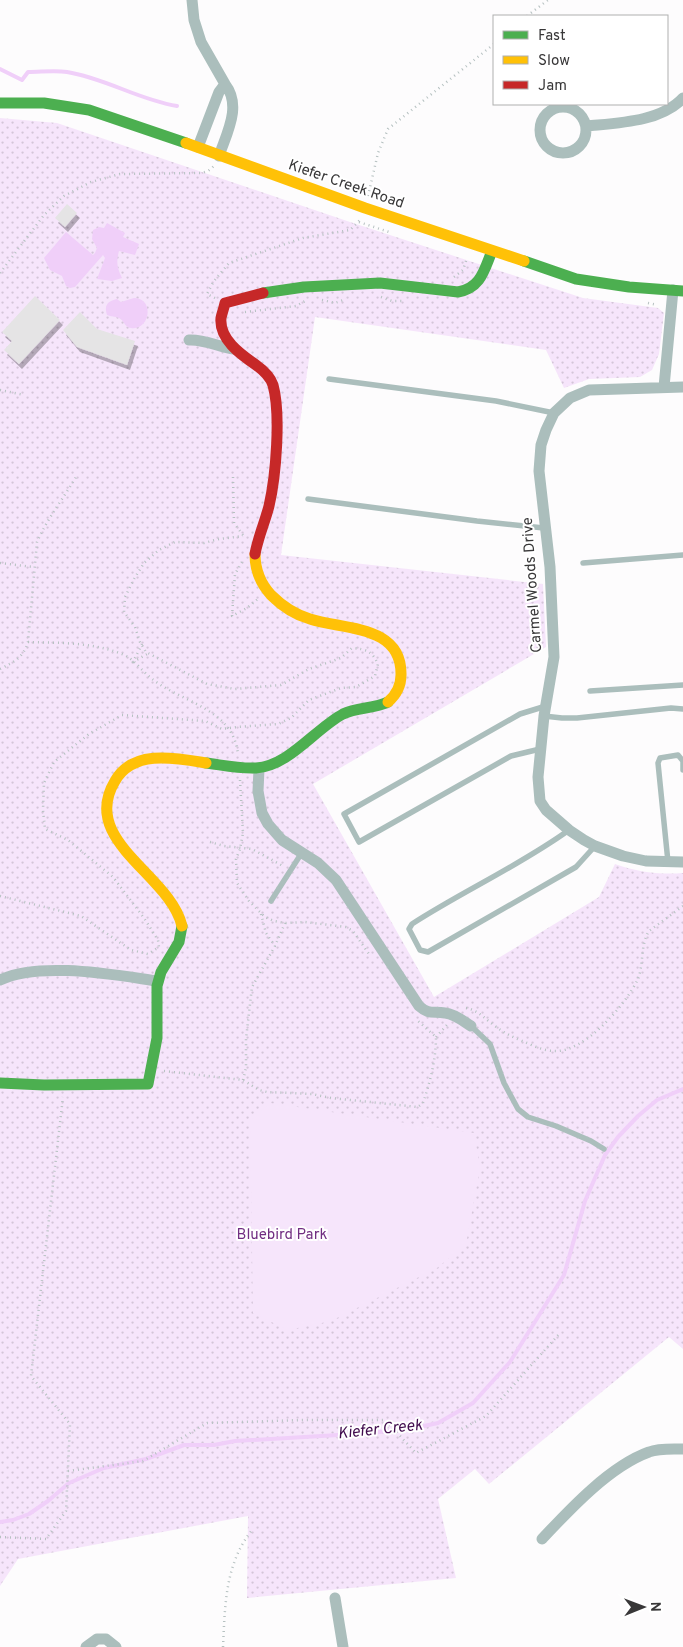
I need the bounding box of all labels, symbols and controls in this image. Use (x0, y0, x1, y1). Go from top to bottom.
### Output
legend (493, 15, 668, 105)
text: Fast (538, 27, 566, 46)
text: Slow (538, 52, 570, 71)
text: Jam (538, 77, 567, 96)
street label: Kiefer Creek Road (285, 156, 407, 214)
street label: Carmel Woods Drive (519, 517, 547, 653)
park label: Bluebird Park (237, 1226, 327, 1245)
water label: Kiefer Creek (337, 1416, 424, 1444)
north arrow (618, 1582, 668, 1632)
text: N (646, 1602, 663, 1612)

